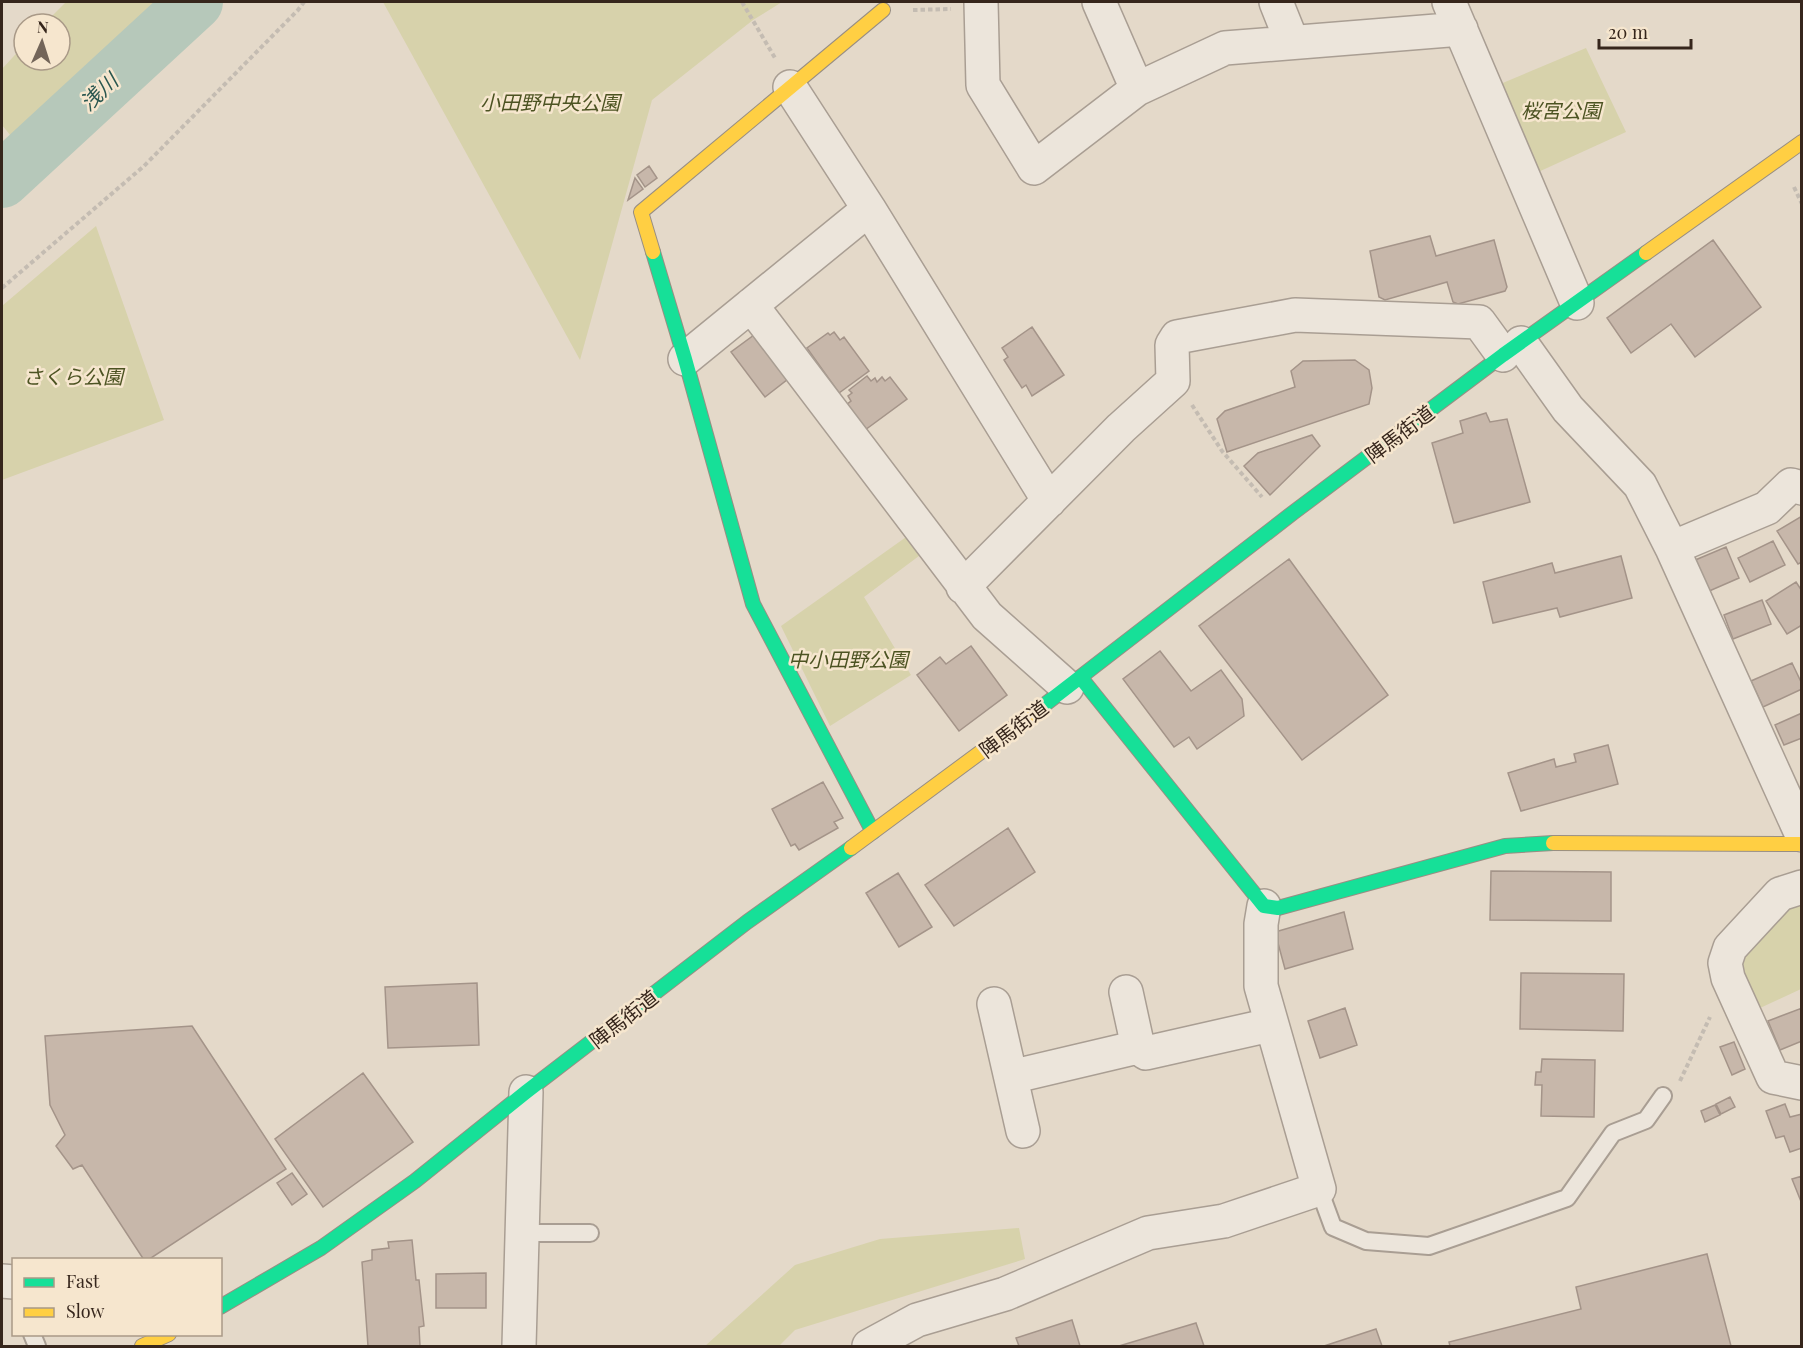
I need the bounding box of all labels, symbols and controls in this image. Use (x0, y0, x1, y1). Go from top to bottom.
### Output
north arrow (12, 12, 72, 72)
scale bar (1599, 12, 1690, 50)
text: N (36, 16, 50, 37)
text: 20 m (1608, 20, 1648, 44)
water label: 浅川 (73, 65, 124, 116)
park label: 小田野中央公園 (480, 88, 623, 115)
park label: 桜宮公園 (1521, 96, 1604, 123)
park label: さくら公園 (23, 362, 126, 389)
street label: 陣馬街道 (1359, 398, 1439, 468)
park label: 中小田野公園 (788, 645, 911, 672)
street label: 陣馬街道 (973, 693, 1053, 763)
street label: 陣馬街道 (583, 983, 663, 1053)
legend (12, 1258, 222, 1336)
text: Fast (66, 1269, 100, 1293)
text: Slow (66, 1299, 104, 1323)

